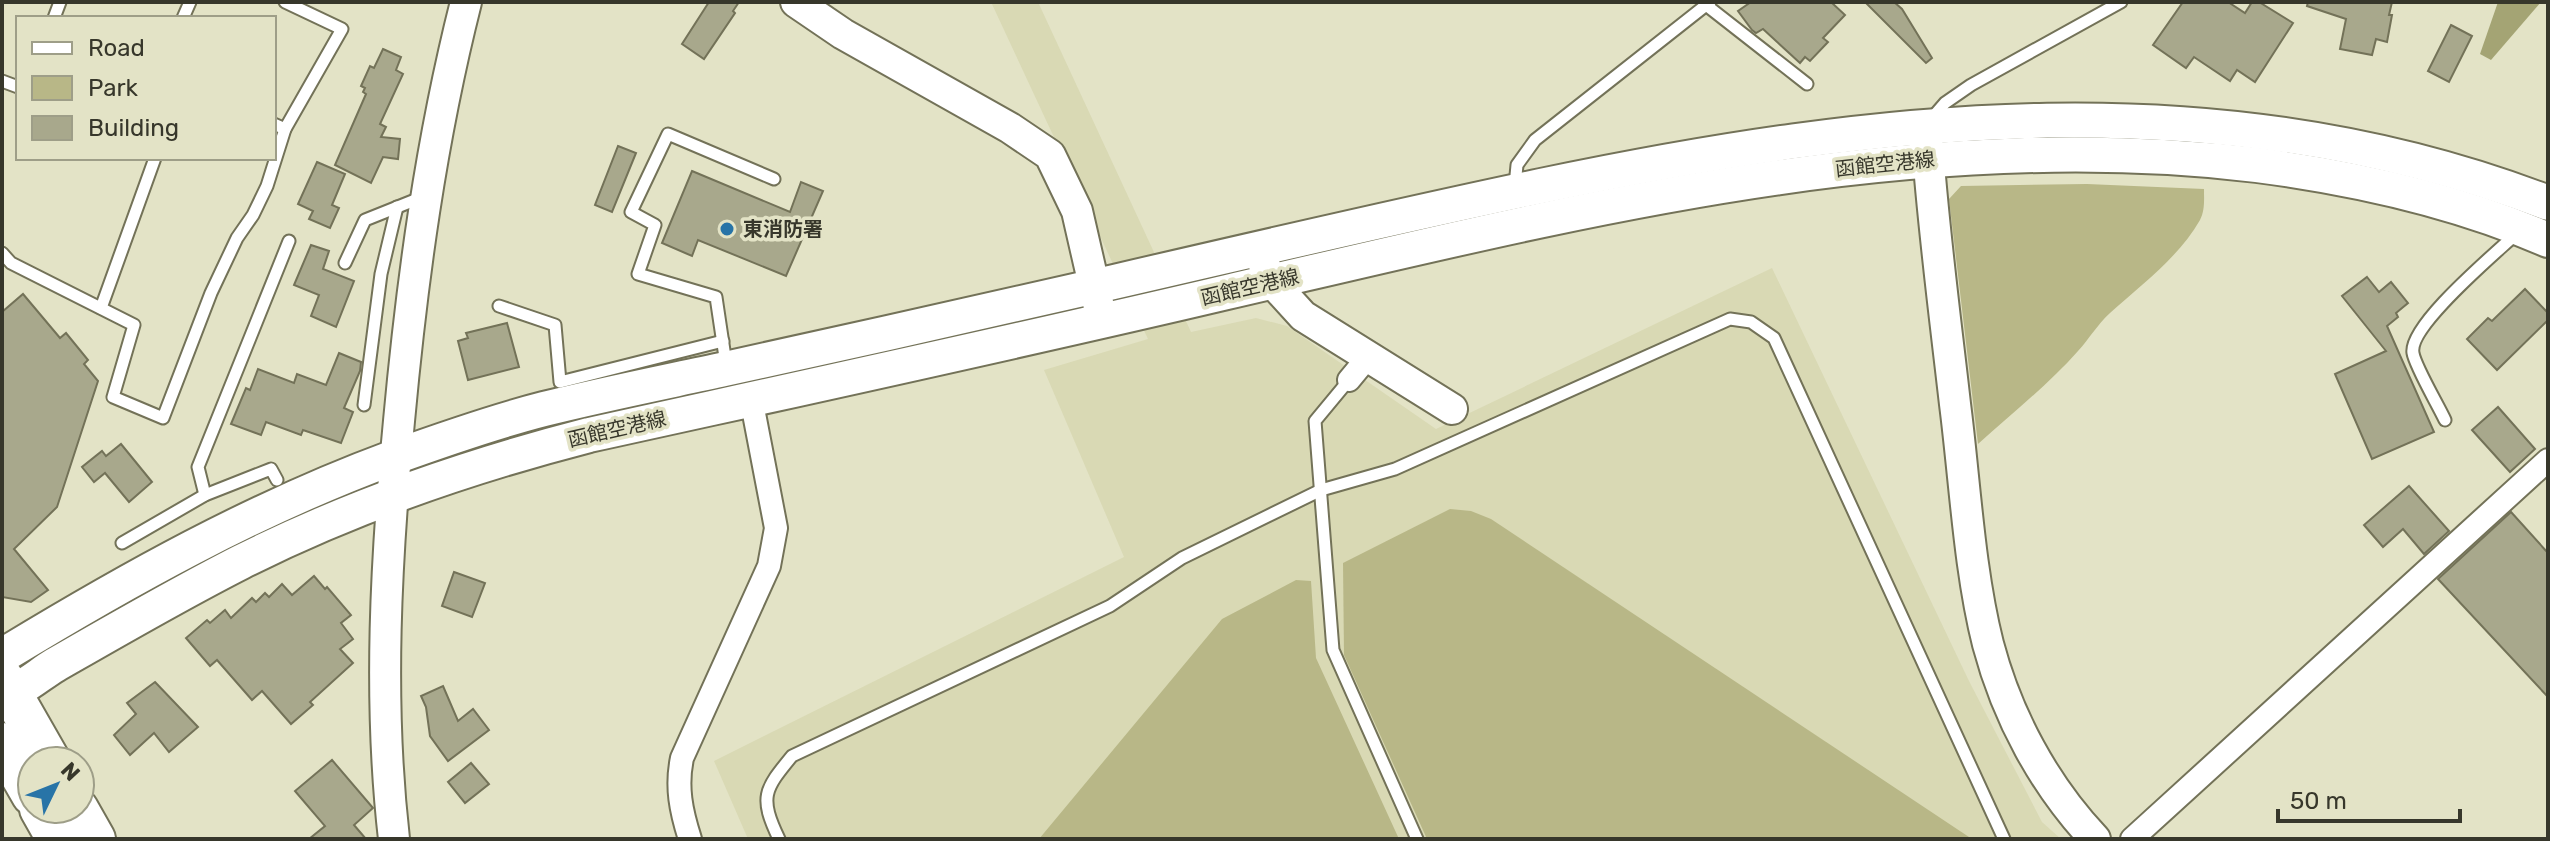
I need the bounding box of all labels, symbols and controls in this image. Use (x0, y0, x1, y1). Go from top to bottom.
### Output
legend (16, 16, 276, 160)
text: Road (88, 34, 145, 62)
text: Park (88, 74, 139, 102)
text: Building (88, 114, 179, 142)
street label: 函館空港線 (1834, 147, 1936, 181)
place label: 東消防署 (743, 217, 823, 241)
marker: 東消防署 (718, 220, 736, 238)
street label: 函館空港線 (1199, 264, 1301, 310)
street label: 函館空港線 (566, 406, 668, 452)
north arrow (16, 745, 96, 825)
text: N (55, 757, 86, 787)
scale bar (2278, 773, 2460, 823)
text: 50 m (2290, 787, 2347, 815)

